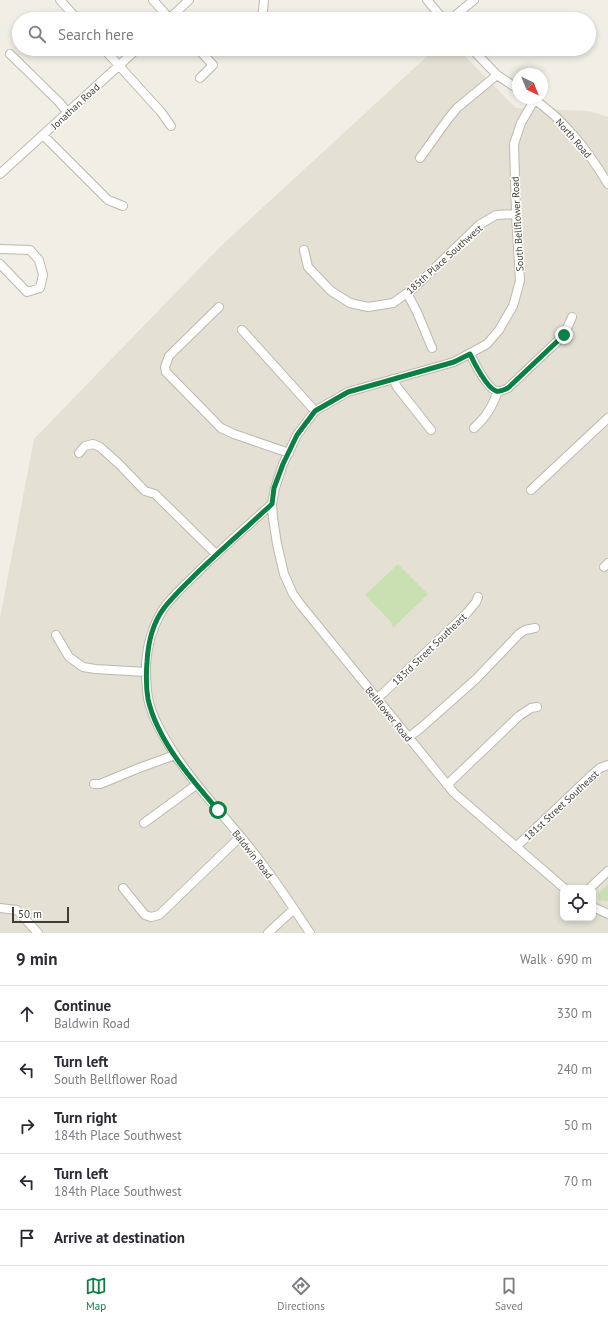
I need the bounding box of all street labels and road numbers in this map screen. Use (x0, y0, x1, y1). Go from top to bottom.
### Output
street label: Jonathan Road (48, 81, 102, 133)
street label: North Road (553, 116, 594, 161)
street label: South Bellflower Road (509, 176, 526, 272)
street label: 185th Place Southwest (403, 221, 486, 297)
street label: 183rd Street Southeast (389, 610, 470, 688)
street label: Bellflower Road (362, 684, 415, 745)
street label: 181st Street Southeast (521, 767, 602, 843)
street label: Baldwin Road (229, 827, 276, 881)

